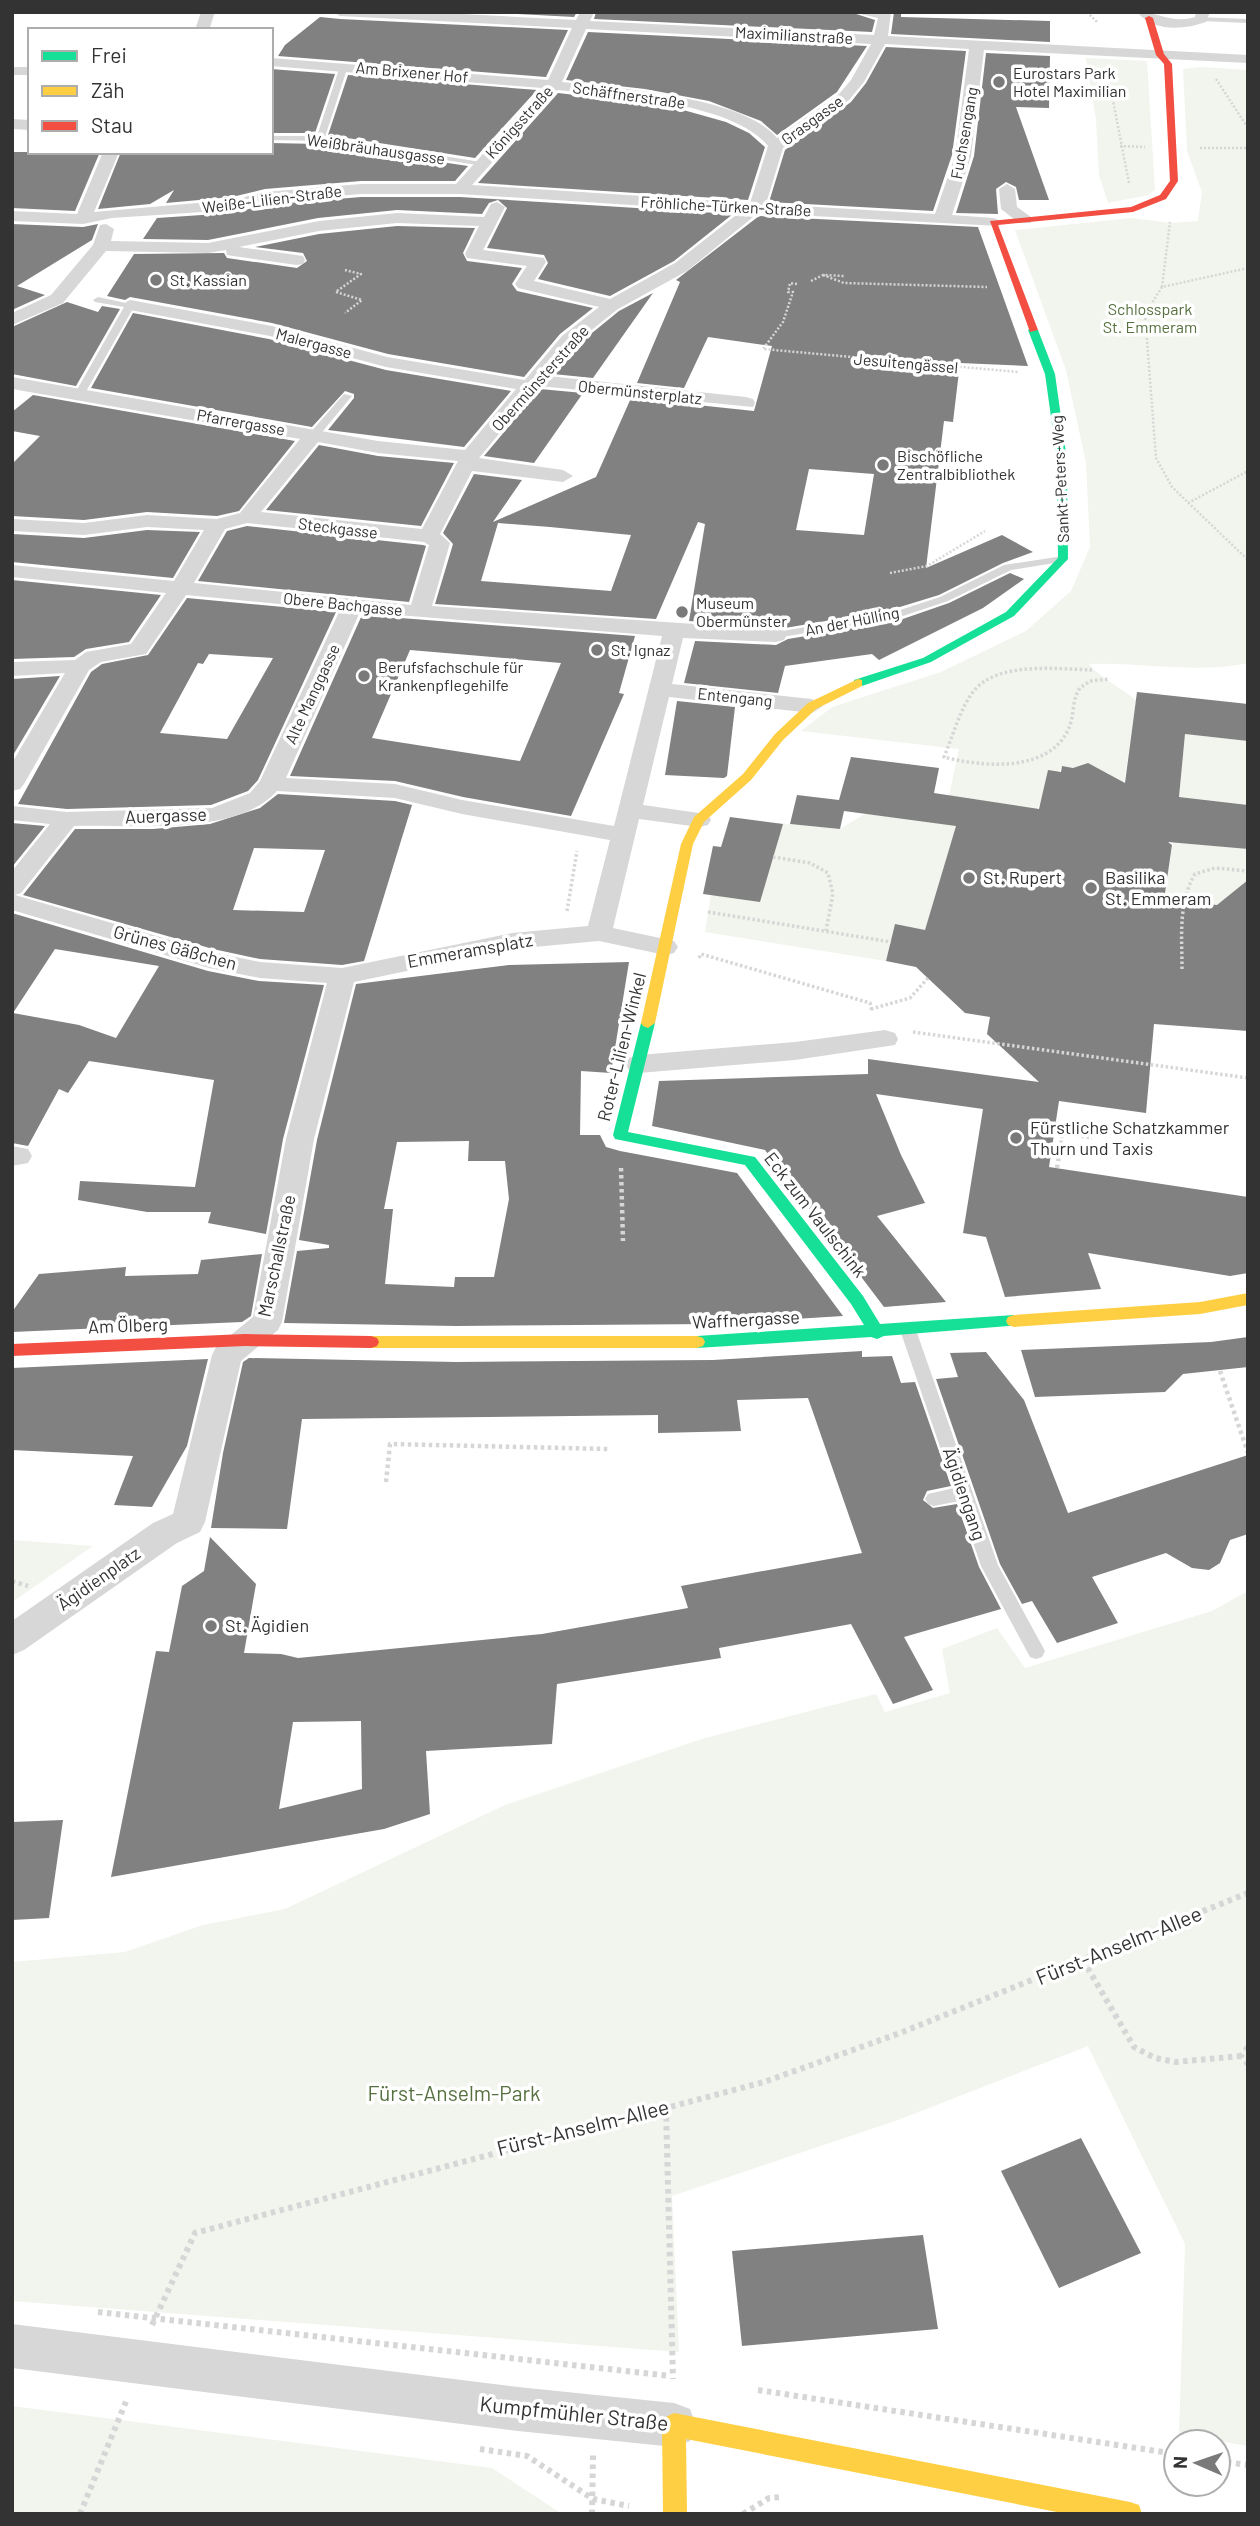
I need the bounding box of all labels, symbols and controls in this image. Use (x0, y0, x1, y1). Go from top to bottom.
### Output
street label: Maximilianstraße (735, 22, 854, 47)
legend (28, 28, 273, 154)
text: Frei (91, 42, 127, 67)
street label: Am Brixener Hof (355, 57, 469, 86)
place label: Eurostars Park Hotel Maximilian (1013, 63, 1126, 100)
marker: Eurostars Park Hotel Maximilian (991, 74, 1007, 90)
text: Zäh (91, 77, 125, 102)
street label: Schäffnerstraße (572, 77, 687, 112)
street label: Königsstraße (481, 81, 556, 162)
street label: Fuchsengang (946, 85, 981, 180)
street label: Grasgasse (777, 91, 846, 148)
text: Stau (91, 112, 133, 137)
street label: Weißbräuhausgasse (306, 129, 446, 168)
street label: Weiße-Lilien-Straße (201, 181, 343, 216)
street label: Fröhliche-Türken-Straße (640, 192, 812, 219)
place label: St. Kassian (170, 270, 247, 289)
marker: St. Kassian (148, 272, 164, 288)
park label: Schlosspark St. Emmeram (1103, 299, 1197, 336)
street label: Obermünsterstraße (487, 321, 592, 435)
street label: Malergasse (274, 323, 354, 362)
street label: Jesuitengässel (853, 348, 959, 377)
street label: Obermünsterplatz (577, 376, 703, 407)
street label: Pfarrergasse (196, 404, 287, 439)
street label: Sankt-Peters-Weg (1047, 415, 1072, 543)
place label: Bischöfliche Zentralbibliothek (897, 446, 1015, 483)
marker: Bischöfliche Zentralbibliothek (875, 457, 891, 473)
street label: Steckgasse (297, 513, 379, 542)
street label: Obere Bachgasse (282, 588, 404, 619)
place label: Museum Obermünster (696, 593, 787, 630)
street label: An der Hülling (803, 602, 901, 639)
marker: Museum Obermünster (674, 604, 690, 620)
place label: St. Ignaz (611, 640, 670, 659)
street label: Alte Manggasse (280, 641, 343, 747)
marker: St. Ignaz (589, 642, 605, 658)
place label: Berufsfachschule für Krankenpflegehilfe (378, 657, 524, 694)
marker: Berufsfachschule für Krankenpflegehilfe (356, 668, 372, 684)
street label: Entengang (697, 683, 773, 710)
street label: Auergasse (125, 803, 207, 827)
place label: St. Rupert (983, 866, 1062, 888)
place label: Basilika St. Emmeram (1105, 866, 1211, 909)
marker: St. Rupert (961, 870, 977, 886)
marker: Basilika St. Emmeram (1083, 880, 1099, 896)
street label: Grünes Gäßchen (111, 920, 239, 974)
street label: Emmeramsplatz (405, 928, 534, 972)
street label: Roter-Lilien-Winkel (592, 970, 650, 1123)
place label: Fürstliche Schatzkammer Thurn und Taxis (1030, 1116, 1230, 1159)
marker: Fürstliche Schatzkammer Thurn und Taxis (1008, 1130, 1024, 1146)
street label: Eck zum Vaulschink (760, 1147, 871, 1281)
street label: Marschallstraße (252, 1193, 300, 1319)
street label: Waffnergasse (692, 1305, 800, 1333)
street label: Am Ölberg (88, 1313, 168, 1337)
street label: Ägidiengang (939, 1444, 991, 1543)
street label: Ägidienplatz (53, 1542, 144, 1615)
place label: St. Ägidien (225, 1614, 309, 1636)
marker: St. Ägidien (203, 1618, 219, 1634)
street label: Fürst-Anselm-Allee (1032, 1900, 1205, 1989)
park label: Fürst-Anselm-Park (367, 2080, 541, 2105)
street label: Fürst-Anselm-Allee (494, 2093, 671, 2160)
street label: Kumpfmühler Straße (479, 2390, 670, 2435)
north arrow (1162, 2428, 1232, 2498)
text: N (1168, 2456, 1191, 2469)

